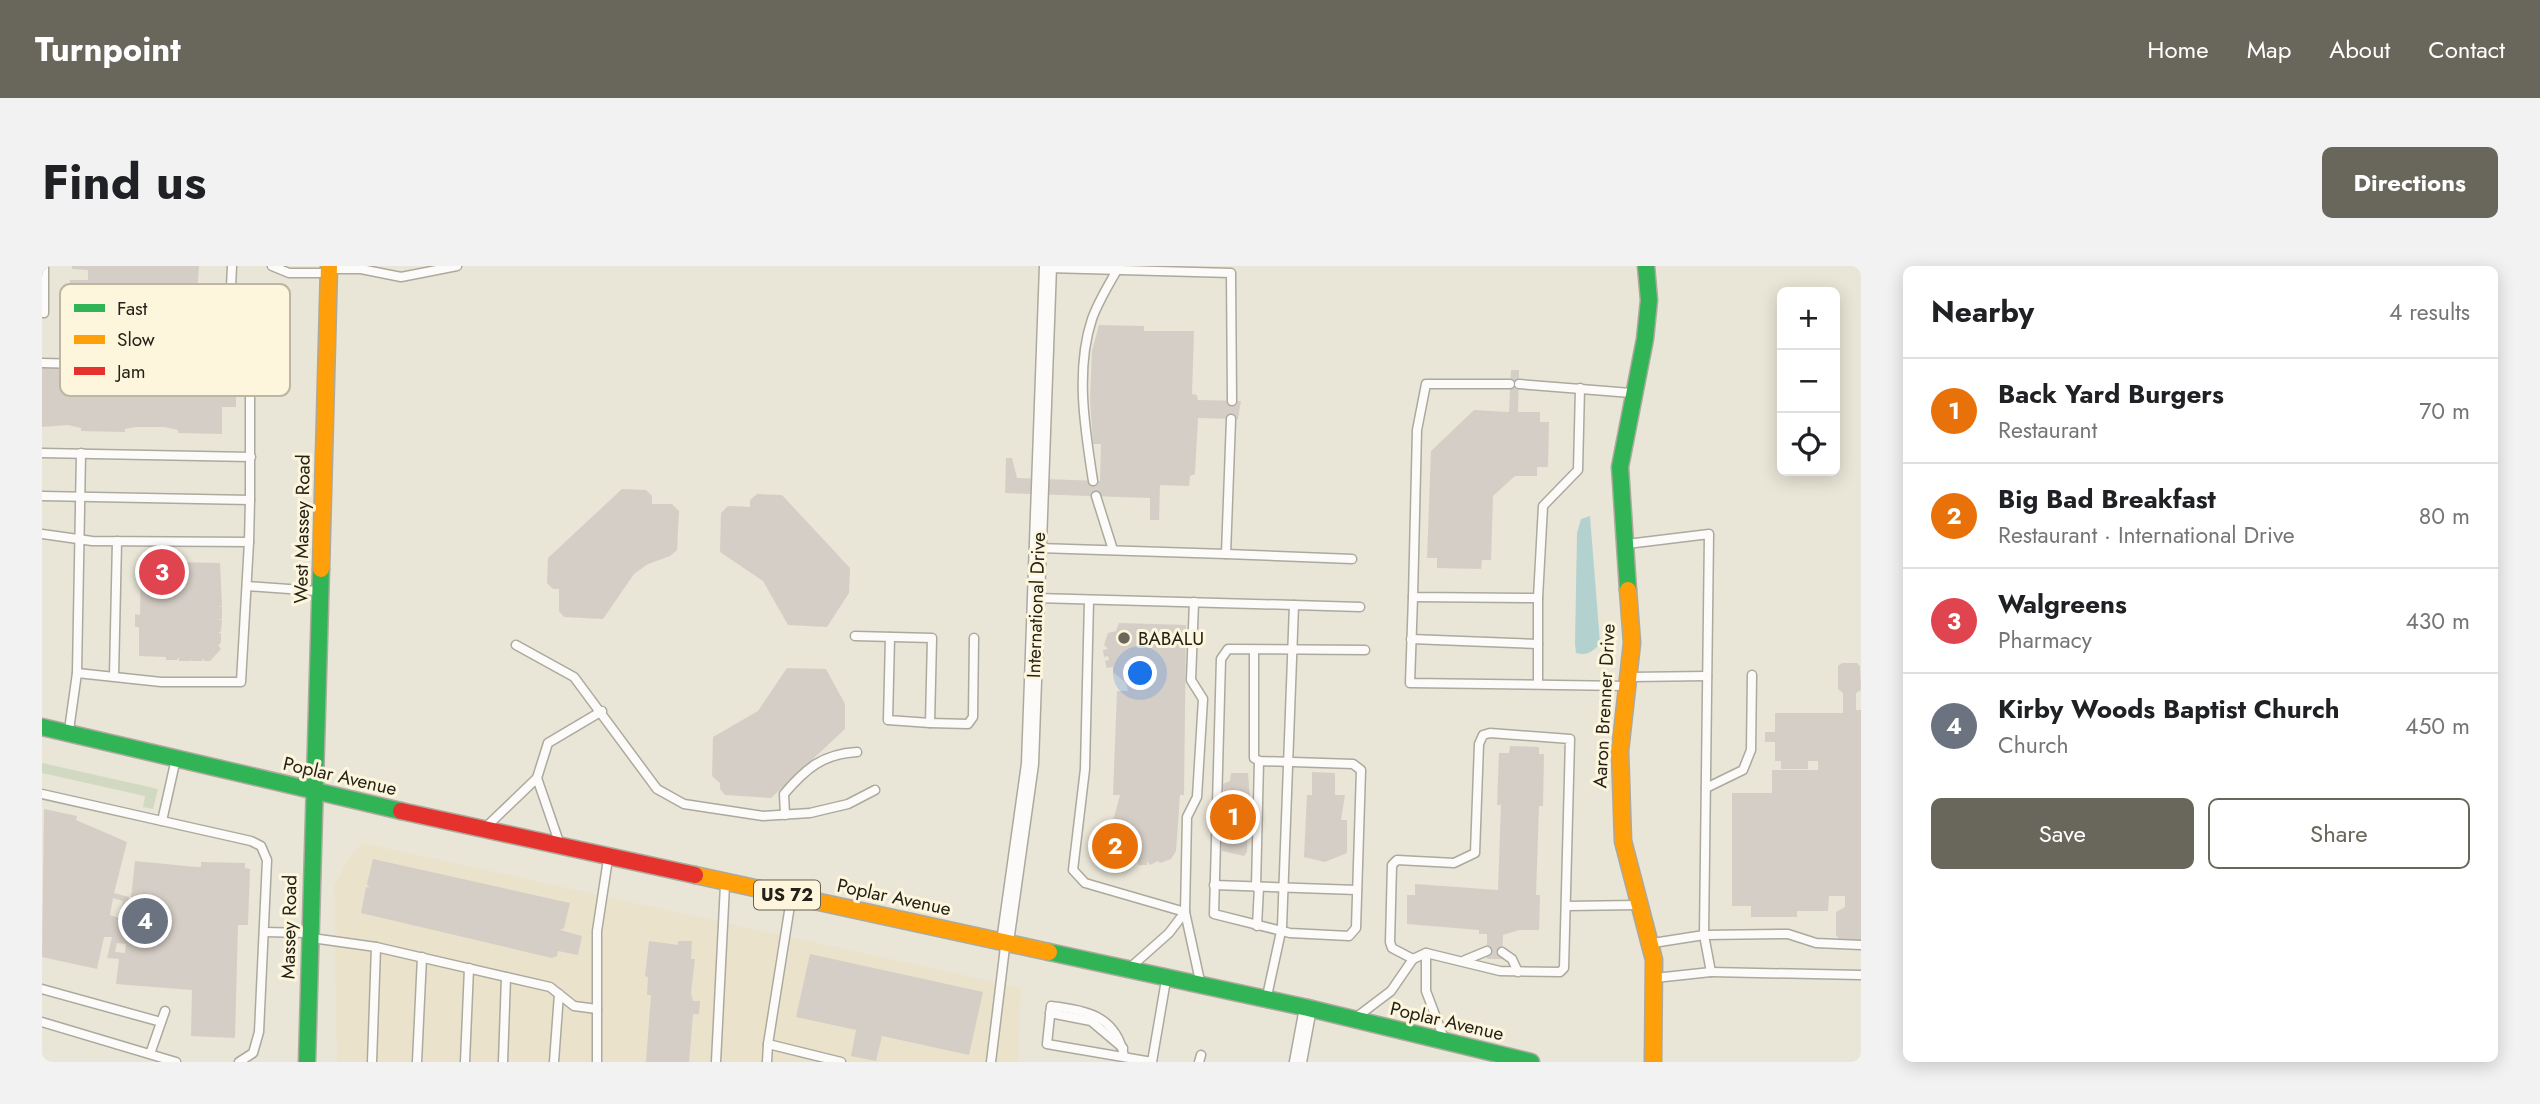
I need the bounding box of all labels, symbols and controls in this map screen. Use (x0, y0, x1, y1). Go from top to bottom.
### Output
text: Turnpoint (35, 26, 181, 73)
text: Home (2147, 32, 2209, 67)
text: Map (2247, 32, 2291, 67)
text: About (2329, 32, 2390, 67)
text: Contact (2428, 32, 2505, 67)
text: Find us (42, 147, 206, 217)
button: Directions (2322, 147, 2498, 218)
legend (60, 284, 290, 396)
map controls (1777, 287, 1840, 476)
button: + (1777, 287, 1840, 350)
text: Nearby (1931, 290, 2034, 333)
text: Fast (117, 295, 148, 322)
text: 4 results (2389, 295, 2470, 329)
text: Slow (117, 326, 155, 353)
button: − (1777, 350, 1840, 413)
text: Jam (114, 358, 146, 385)
text: Back Yard Burgers (1998, 375, 2224, 413)
text: 1 (1948, 394, 1960, 428)
text: 70 m (2419, 394, 2470, 428)
button: locate (1777, 413, 1840, 476)
text: Restaurant (1998, 413, 2097, 447)
street label: West Massey Road (287, 454, 317, 604)
text: Big Bad Breakfast (1998, 480, 2216, 518)
text: 2 (1946, 499, 1962, 533)
text: 80 m (2419, 499, 2470, 533)
text: Restaurant · International Drive (1998, 518, 2295, 552)
street label: International Drive (1020, 531, 1052, 678)
pin: 3 (139, 546, 185, 598)
text: Walgreens (1998, 585, 2127, 623)
text: 3 (1947, 604, 1961, 638)
text: 430 m (2405, 604, 2470, 638)
street label: Aaron Brenner Drive (1586, 623, 1622, 789)
text: Pharmacy (1998, 623, 2092, 657)
place label: BABALU (1138, 625, 1204, 652)
marker: BABALU (1116, 630, 1132, 646)
your location (1123, 656, 1157, 690)
text: Kirby Woods Baptist Church (1998, 690, 2340, 728)
text: 4 (1946, 709, 1962, 743)
text: 450 m (2405, 709, 2470, 743)
text: Church (1998, 728, 2069, 762)
street label: Poplar Avenue (280, 750, 400, 802)
pin: 1 (1210, 791, 1256, 843)
button: Save (1931, 798, 2194, 869)
button: Share (2208, 798, 2470, 869)
pin: 2 (1092, 820, 1138, 872)
street label: Poplar Avenue (834, 872, 954, 922)
street label: Massey Road (275, 875, 303, 979)
road number: US 72 (754, 880, 820, 910)
pin: 4 (122, 895, 168, 947)
street label: Poplar Avenue (1387, 995, 1507, 1047)

